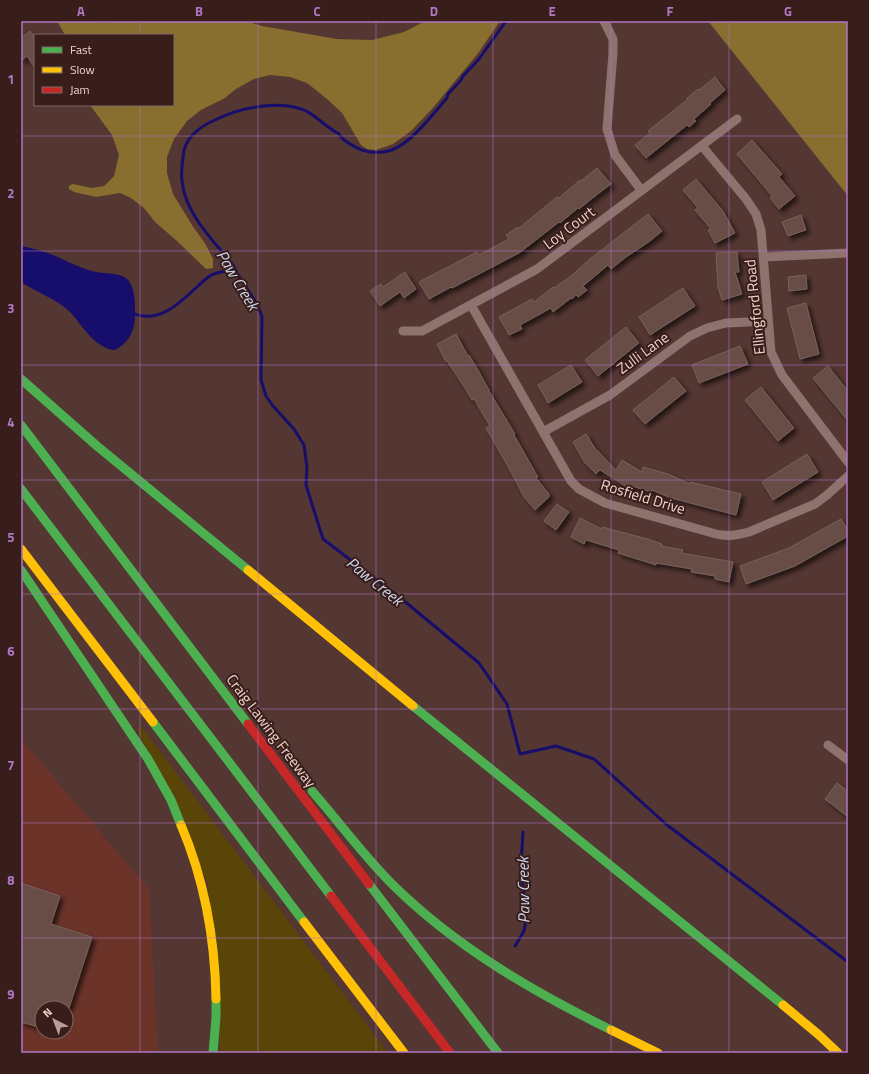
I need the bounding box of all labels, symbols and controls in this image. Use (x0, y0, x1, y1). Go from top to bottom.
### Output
text: A (77, 1, 85, 21)
text: B (195, 1, 203, 21)
text: C (313, 1, 321, 21)
text: D (430, 1, 438, 21)
text: E (548, 1, 556, 21)
text: F (667, 1, 674, 21)
text: G (784, 1, 792, 21)
legend (34, 34, 174, 106)
text: Fast (70, 40, 93, 59)
text: Slow (70, 60, 95, 79)
text: 1 (7, 69, 15, 89)
text: Jam (70, 80, 90, 99)
text: 2 (7, 183, 15, 203)
street label: Loy Court (538, 200, 600, 255)
water label: Paw Creek (211, 245, 266, 316)
street label: Ellingford Road (738, 258, 771, 356)
text: 3 (7, 298, 15, 318)
street label: Zulli Lane (612, 326, 674, 379)
text: 4 (7, 412, 15, 432)
street label: Rosfield Drive (598, 473, 688, 520)
text: 5 (7, 527, 15, 547)
water label: Paw Creek (341, 551, 410, 613)
text: 6 (7, 641, 15, 661)
street label: Craig Lawing Freeway (221, 669, 322, 792)
text: 7 (7, 755, 15, 775)
water label: Paw Creek (510, 855, 536, 924)
text: 8 (7, 870, 15, 890)
text: 9 (7, 984, 15, 1004)
north arrow (34, 1000, 74, 1040)
text: N (39, 1004, 55, 1021)

